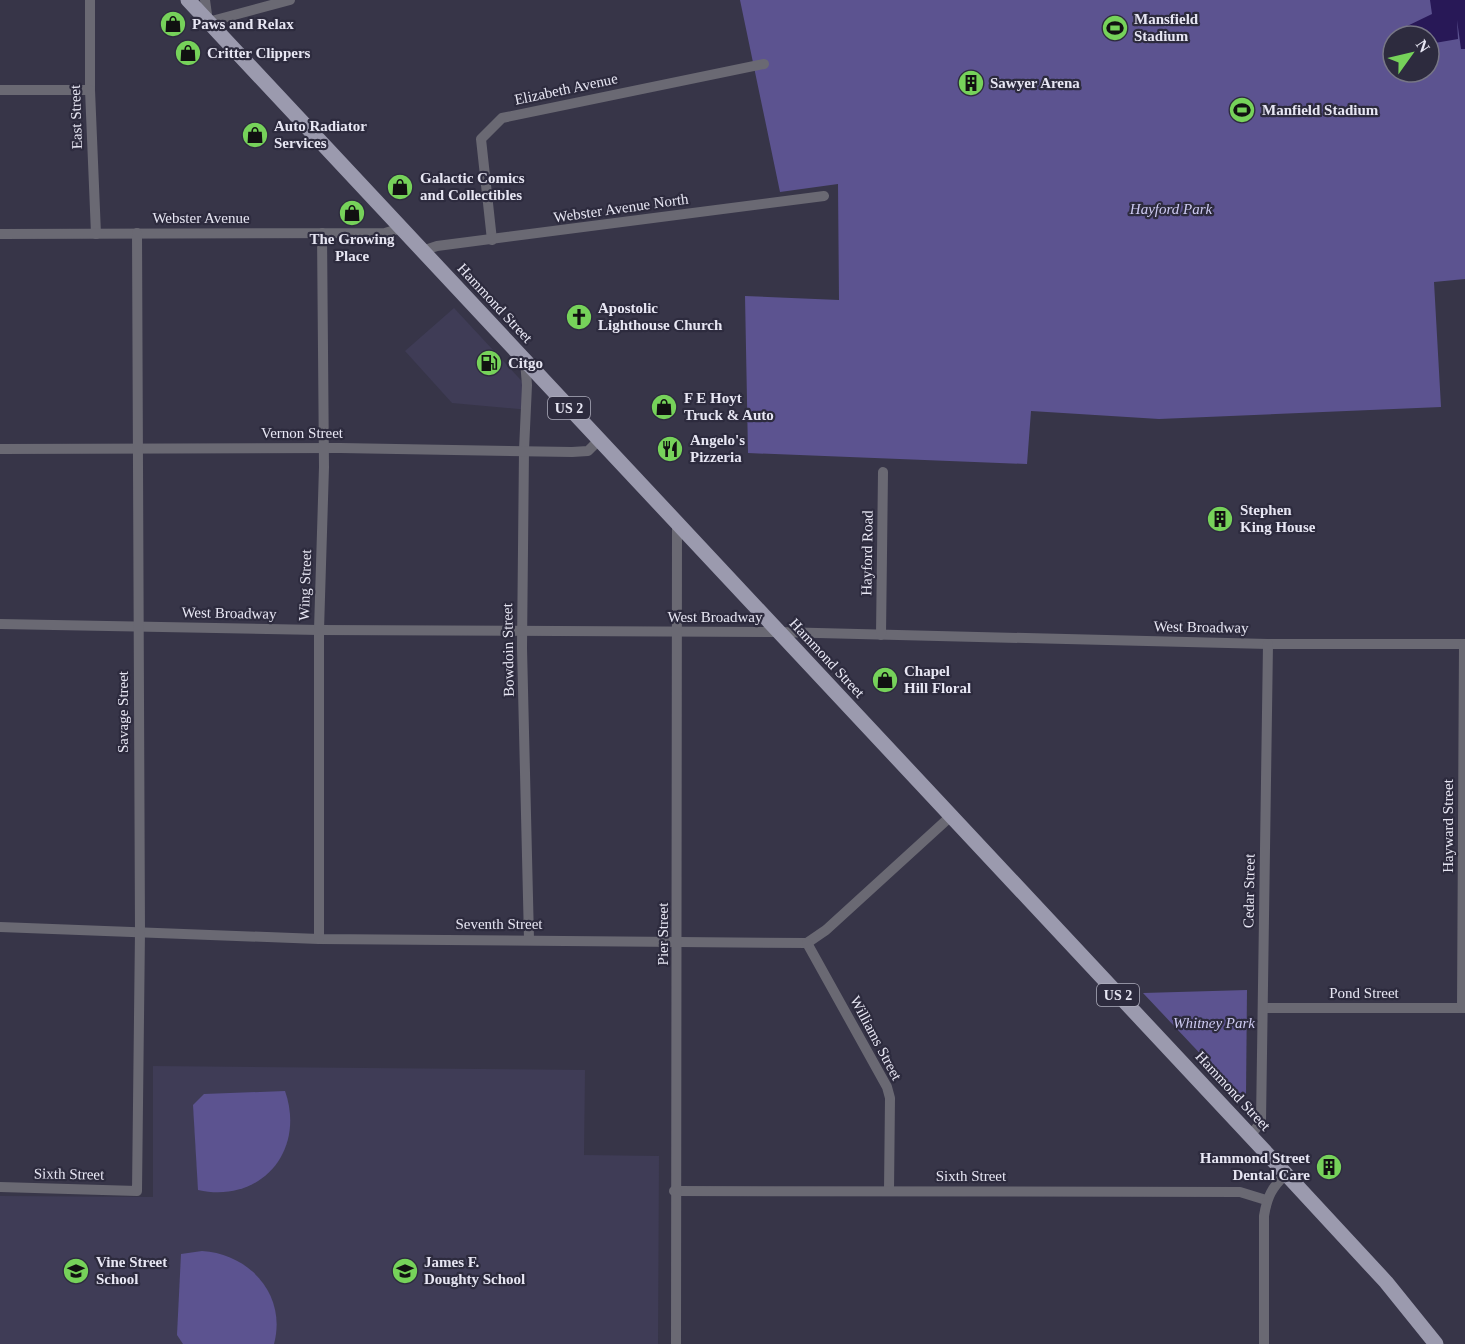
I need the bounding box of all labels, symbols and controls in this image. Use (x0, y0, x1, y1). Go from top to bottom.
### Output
shop icon: Paws and Relax (158, 9, 188, 39)
place label: Mansfield Stadium (1134, 11, 1199, 44)
sports icon: Mansfield Stadium (1100, 13, 1130, 43)
place label: Paws and Relax (192, 16, 294, 32)
north arrow (1381, 24, 1441, 84)
text: N (1413, 36, 1434, 56)
shop icon: Critter Clippers (173, 38, 203, 68)
place label: Critter Clippers (207, 45, 311, 61)
building icon: Sawyer Arena (956, 68, 986, 98)
street label: Elizabeth Avenue (513, 70, 619, 108)
place label: Sawyer Arena (990, 75, 1080, 91)
street label: East Street (67, 84, 85, 150)
sports icon: Manfield Stadium (1227, 95, 1257, 125)
place label: Manfield Stadium (1262, 102, 1379, 118)
place label: Auto Radiator Services (274, 118, 367, 151)
shop icon: Auto Radiator Services (240, 120, 270, 150)
place label: Galactic Comics and Collectibles (420, 170, 525, 203)
shop icon: Galactic Comics and Collectibles (385, 172, 415, 202)
street label: Webster Avenue North (553, 191, 690, 225)
shop icon: The Growing Place (337, 198, 367, 228)
park label: Hayford Park (1129, 201, 1213, 217)
street label: Webster Avenue (152, 210, 250, 226)
place label: The Growing Place (309, 231, 395, 264)
street label: Hammond Street (454, 260, 536, 346)
place label: Apostolic Lighthouse Church (598, 300, 723, 333)
church icon: Apostolic Lighthouse Church (564, 302, 594, 332)
fuel station icon: Citgo (474, 348, 504, 378)
place label: Citgo (508, 355, 543, 371)
place label: F E Hoyt Truck & Auto (684, 390, 774, 423)
shop icon: F E Hoyt Truck & Auto (649, 392, 679, 422)
road number: US 2 (548, 397, 590, 419)
street label: Vernon Street (261, 425, 344, 441)
place label: Angelo's Pizzeria (690, 432, 745, 465)
restaurant icon: Angelo's Pizzeria (655, 434, 685, 464)
place label: Stephen King House (1240, 502, 1316, 535)
building icon: Stephen King House (1205, 504, 1235, 534)
street label: Hayford Road (858, 510, 876, 596)
street label: Wing Street (296, 548, 314, 621)
street label: Bowdoin Street (499, 602, 517, 697)
street label: West Broadway (181, 604, 277, 622)
street label: West Broadway (667, 609, 763, 625)
street label: Hammond Street (786, 615, 868, 701)
street label: West Broadway (1153, 618, 1249, 636)
place label: Chapel Hill Floral (904, 663, 971, 696)
shop icon: Chapel Hill Floral (870, 665, 900, 695)
street label: Savage Street (115, 670, 131, 753)
street label: Hayward Street (1440, 778, 1456, 873)
street label: Cedar Street (1240, 853, 1258, 928)
street label: Pier Street (655, 902, 671, 965)
street label: Seventh Street (455, 916, 543, 932)
road number: US 2 (1097, 984, 1139, 1006)
street label: Pond Street (1329, 985, 1400, 1001)
street label: Williams Street (847, 993, 905, 1084)
park label: Whitney Park (1173, 1015, 1255, 1031)
street label: Hammond Street (1192, 1048, 1274, 1134)
place label: Hammond Street Dental Care (1200, 1150, 1310, 1183)
building icon: Hammond Street Dental Care (1314, 1152, 1344, 1182)
street label: Sixth Street (34, 1165, 105, 1183)
street label: Sixth Street (936, 1168, 1007, 1184)
place label: Vine Street School (96, 1254, 167, 1287)
place label: James F. Doughty School (424, 1254, 525, 1287)
school or university icon: Vine Street School (61, 1256, 91, 1286)
school or university icon: James F. Doughty School (390, 1256, 420, 1286)

